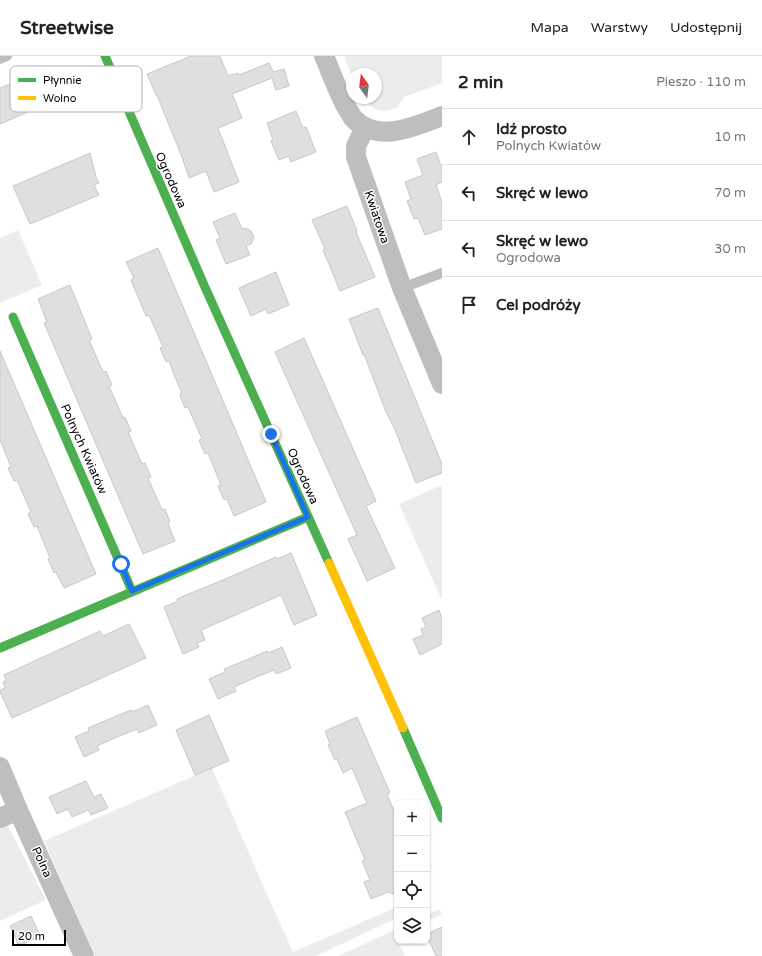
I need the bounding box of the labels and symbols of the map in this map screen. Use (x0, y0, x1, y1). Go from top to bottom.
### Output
legend (10, 66, 142, 112)
north arrow (346, 68, 382, 104)
text: Płynnie (43, 74, 82, 87)
text: Wolno (43, 92, 77, 105)
street label: Ogrodowa (152, 150, 190, 210)
street label: Kwiatowa (361, 189, 393, 245)
street label: Polnych Kwiatów (58, 402, 110, 497)
route end (262, 425, 280, 443)
street label: Ogrodowa (284, 446, 322, 506)
route start (112, 555, 130, 573)
street label: Polna (29, 844, 55, 880)
scale bar (12, 928, 66, 947)

